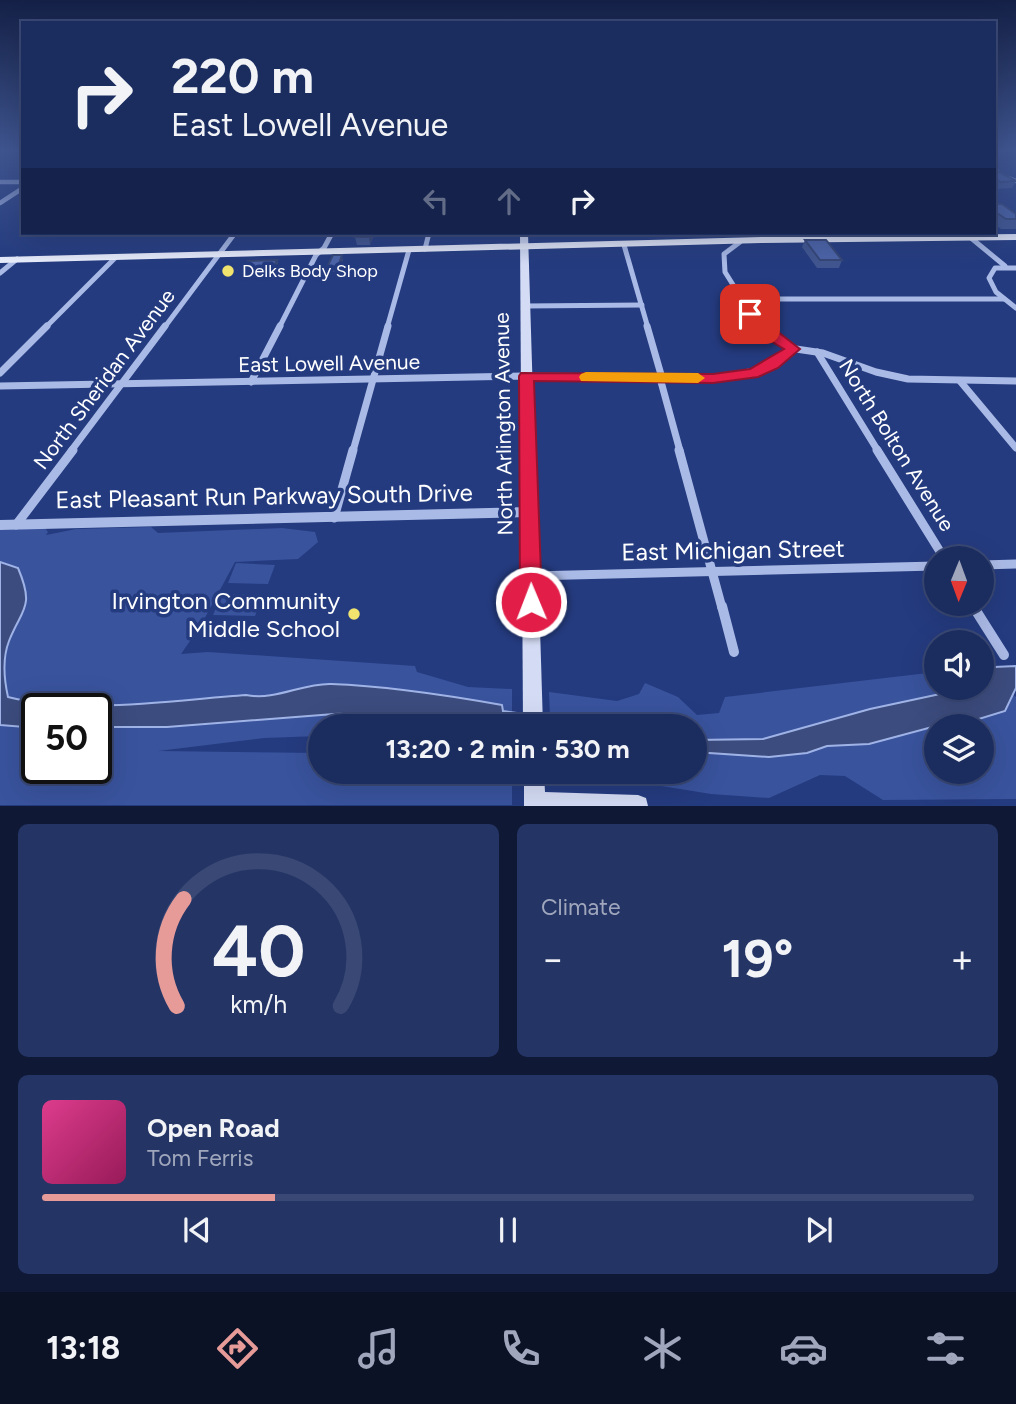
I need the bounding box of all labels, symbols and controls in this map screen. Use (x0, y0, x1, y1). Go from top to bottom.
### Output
text: 220 m (171, 46, 314, 105)
icon: right (56, 49, 147, 140)
text: East Lowell Avenue (171, 106, 448, 144)
icon: left (417, 182, 455, 220)
icon: ahead (490, 182, 528, 220)
icon: right (563, 182, 601, 220)
place label: Delks Body Shop (242, 260, 378, 282)
marker: Delks Body Shop (220, 263, 236, 279)
street label: North Sheridan Avenue (28, 284, 180, 474)
pin (720, 284, 780, 344)
icon: arrive (731, 295, 769, 333)
street label: North Arlington Avenue (489, 312, 517, 536)
street label: East Lowell Avenue (238, 349, 420, 377)
street label: North Bolton Avenue (834, 354, 960, 536)
street label: East Pleasant Run Parkway South Drive (55, 478, 473, 514)
street label: East Michigan Street (621, 534, 845, 566)
north arrow (924, 546, 994, 616)
map controls (924, 546, 994, 784)
position arrow (494, 565, 568, 639)
place label: Irvington Community Middle School (111, 586, 340, 643)
marker: Irvington Community Middle School (346, 606, 362, 622)
button: sound (924, 630, 994, 700)
speed limit sign: 50 (21, 693, 112, 784)
button: layers (924, 714, 994, 784)
text: 13:20 · 2 min · 530 m (385, 733, 630, 765)
text: Climate (541, 893, 620, 921)
text: 40 (212, 908, 305, 995)
text: 19° (722, 928, 793, 990)
text: − (541, 936, 565, 982)
text: + (950, 936, 974, 982)
text: km/h (230, 989, 287, 1019)
text: Open Road (147, 1112, 280, 1144)
text: Tom Ferris (147, 1144, 253, 1172)
icon: previous (178, 1211, 216, 1249)
icon: pause (489, 1211, 527, 1249)
icon: next (800, 1211, 838, 1249)
icon: directions (213, 1324, 262, 1373)
icon: music (354, 1324, 403, 1373)
icon: phone (496, 1324, 545, 1373)
icon: climate (638, 1324, 687, 1373)
icon: car (779, 1324, 828, 1373)
icon: filters (921, 1324, 970, 1373)
text: 13:18 (46, 1329, 120, 1367)

